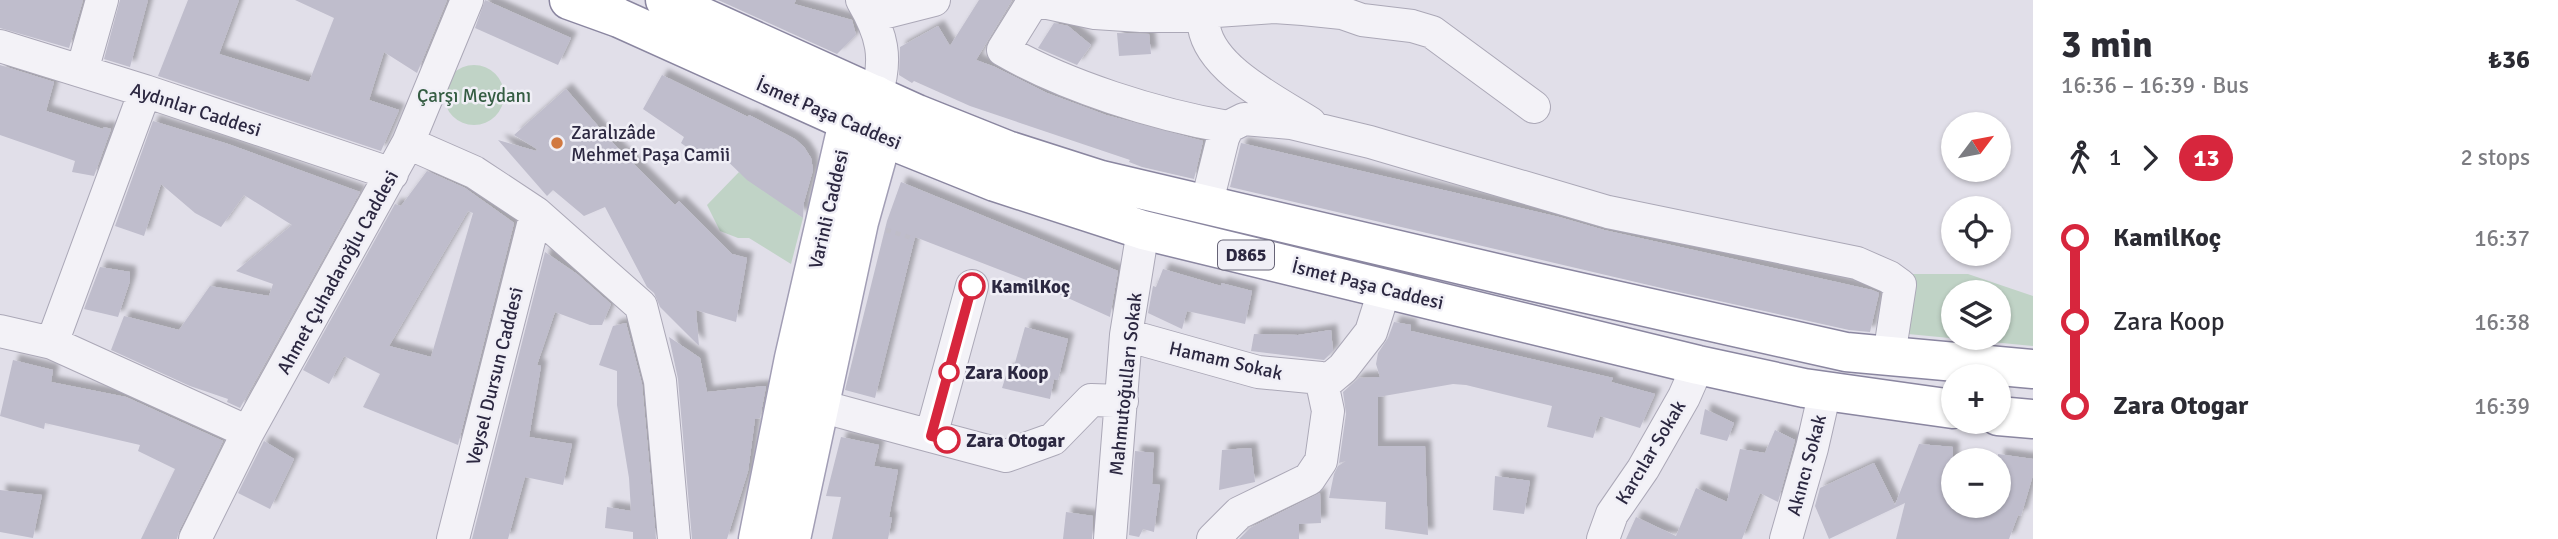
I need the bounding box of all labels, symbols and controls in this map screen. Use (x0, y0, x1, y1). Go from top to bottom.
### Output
text: 3 min (2061, 21, 2153, 68)
text: ₺36 (2488, 44, 2530, 76)
text: 16:36 – 16:39 · Bus (2061, 71, 2249, 100)
street label: İsmet Paşa Caddesi (752, 72, 905, 155)
street label: Aydınlar Caddesi (127, 78, 264, 142)
park label: Çarşı Meydanı (417, 84, 531, 108)
north arrow (1941, 112, 2011, 182)
map controls (1941, 112, 2011, 518)
place label: Zaralızâde Mehmet Paşa Camii (571, 121, 730, 167)
marker: Zaralızâde Mehmet Paşa Camii (549, 135, 565, 151)
icon: walk (2061, 139, 2099, 177)
icon: forward (2131, 139, 2169, 177)
text: 1 (2109, 143, 2121, 172)
text: 13 (2193, 143, 2219, 173)
text: 2 stops (2460, 143, 2530, 172)
street label: Varinli Caddesi (804, 147, 854, 271)
street label: Ahmet Çuhadaroğlu Caddesi (272, 166, 404, 379)
button: locate (1941, 196, 2011, 266)
text: KamilKoç (2113, 222, 2221, 254)
text: 16:37 (2474, 224, 2530, 253)
road number: D865 (1218, 241, 1274, 270)
street label: İsmet Paşa Caddesi (1289, 255, 1446, 315)
marker: KamilKoç (959, 273, 985, 299)
place label: KamilKoç (991, 275, 1070, 299)
button: layers (1941, 280, 2011, 350)
street label: Veysel Dursun Caddesi (461, 285, 529, 468)
street label: Mahmutoğulları Sokak (1104, 291, 1148, 477)
text: Zara Koop (2113, 306, 2225, 338)
text: 16:38 (2474, 308, 2530, 337)
street label: Hamam Sokak (1167, 336, 1285, 386)
place label: Zara Koop (965, 361, 1049, 385)
marker: Zara Koop (939, 362, 959, 382)
button: + (1941, 364, 2011, 434)
text: Zara Otogar (2113, 390, 2248, 422)
text: 16:39 (2474, 392, 2530, 421)
street label: Karcılar Sokak (1610, 396, 1692, 509)
street label: Akıncı Sokak (1782, 411, 1832, 519)
marker: Zara Otogar (934, 427, 960, 453)
place label: Zara Otogar (966, 429, 1065, 453)
button: − (1941, 448, 2011, 518)

